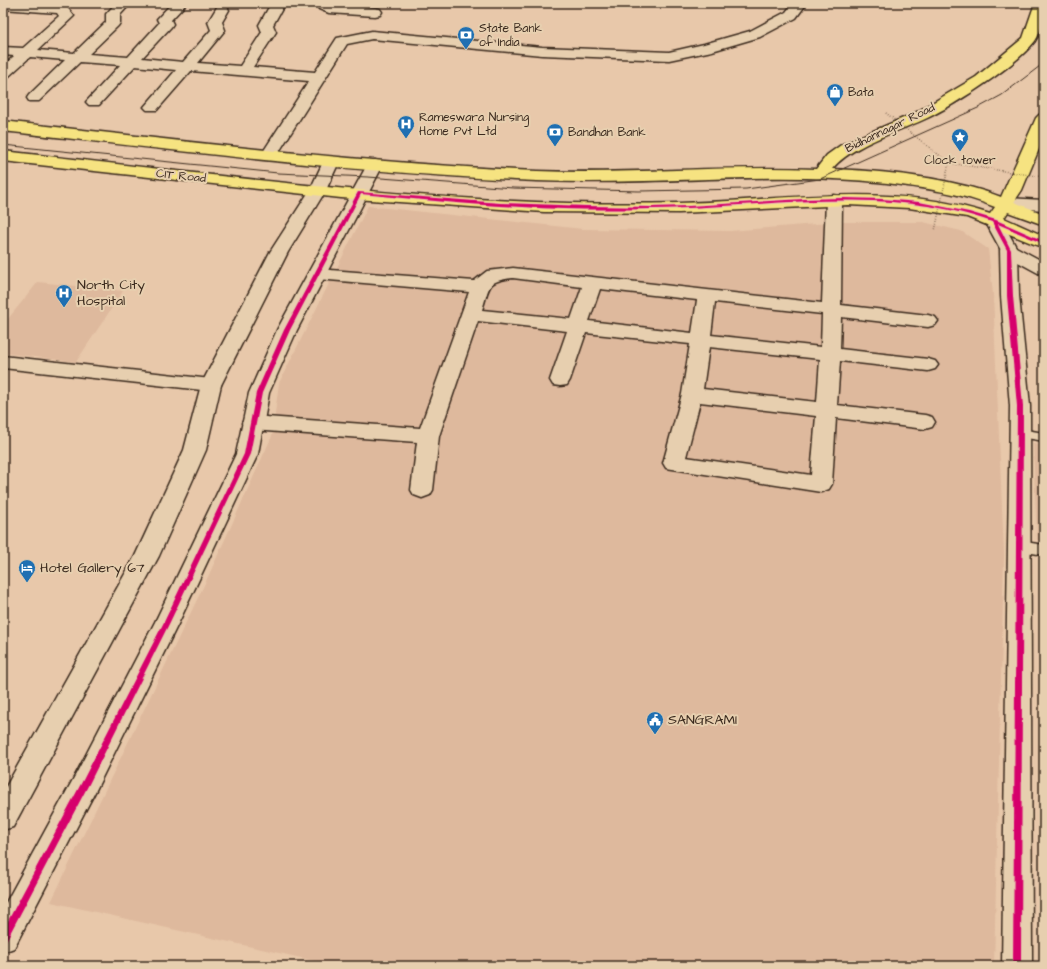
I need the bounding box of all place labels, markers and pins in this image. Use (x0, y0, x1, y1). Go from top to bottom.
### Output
place label: State Bank of India (479, 20, 542, 51)
bank icon: State Bank of India (456, 25, 476, 50)
shop icon: Bata (825, 82, 845, 107)
place label: Bata (848, 84, 874, 101)
place label: Rameswara Nursing Home Pvt Ltd (419, 109, 529, 140)
hospital icon: Rameswara Nursing Home Pvt Ltd (396, 114, 416, 139)
bank icon: Bandhan Bank (545, 122, 565, 147)
place label: Bandhan Bank (568, 124, 646, 141)
place icon: Clock tower (950, 127, 970, 152)
place label: Clock tower (924, 152, 996, 169)
place label: North City Hospital (77, 275, 145, 311)
hospital icon: North City Hospital (54, 283, 74, 308)
hotel icon: Hotel Gallery 67 (17, 558, 37, 583)
place label: Hotel Gallery 67 (40, 558, 145, 578)
public building icon: SANGRAMI (645, 710, 665, 735)
place label: SANGRAMI (668, 710, 737, 730)

